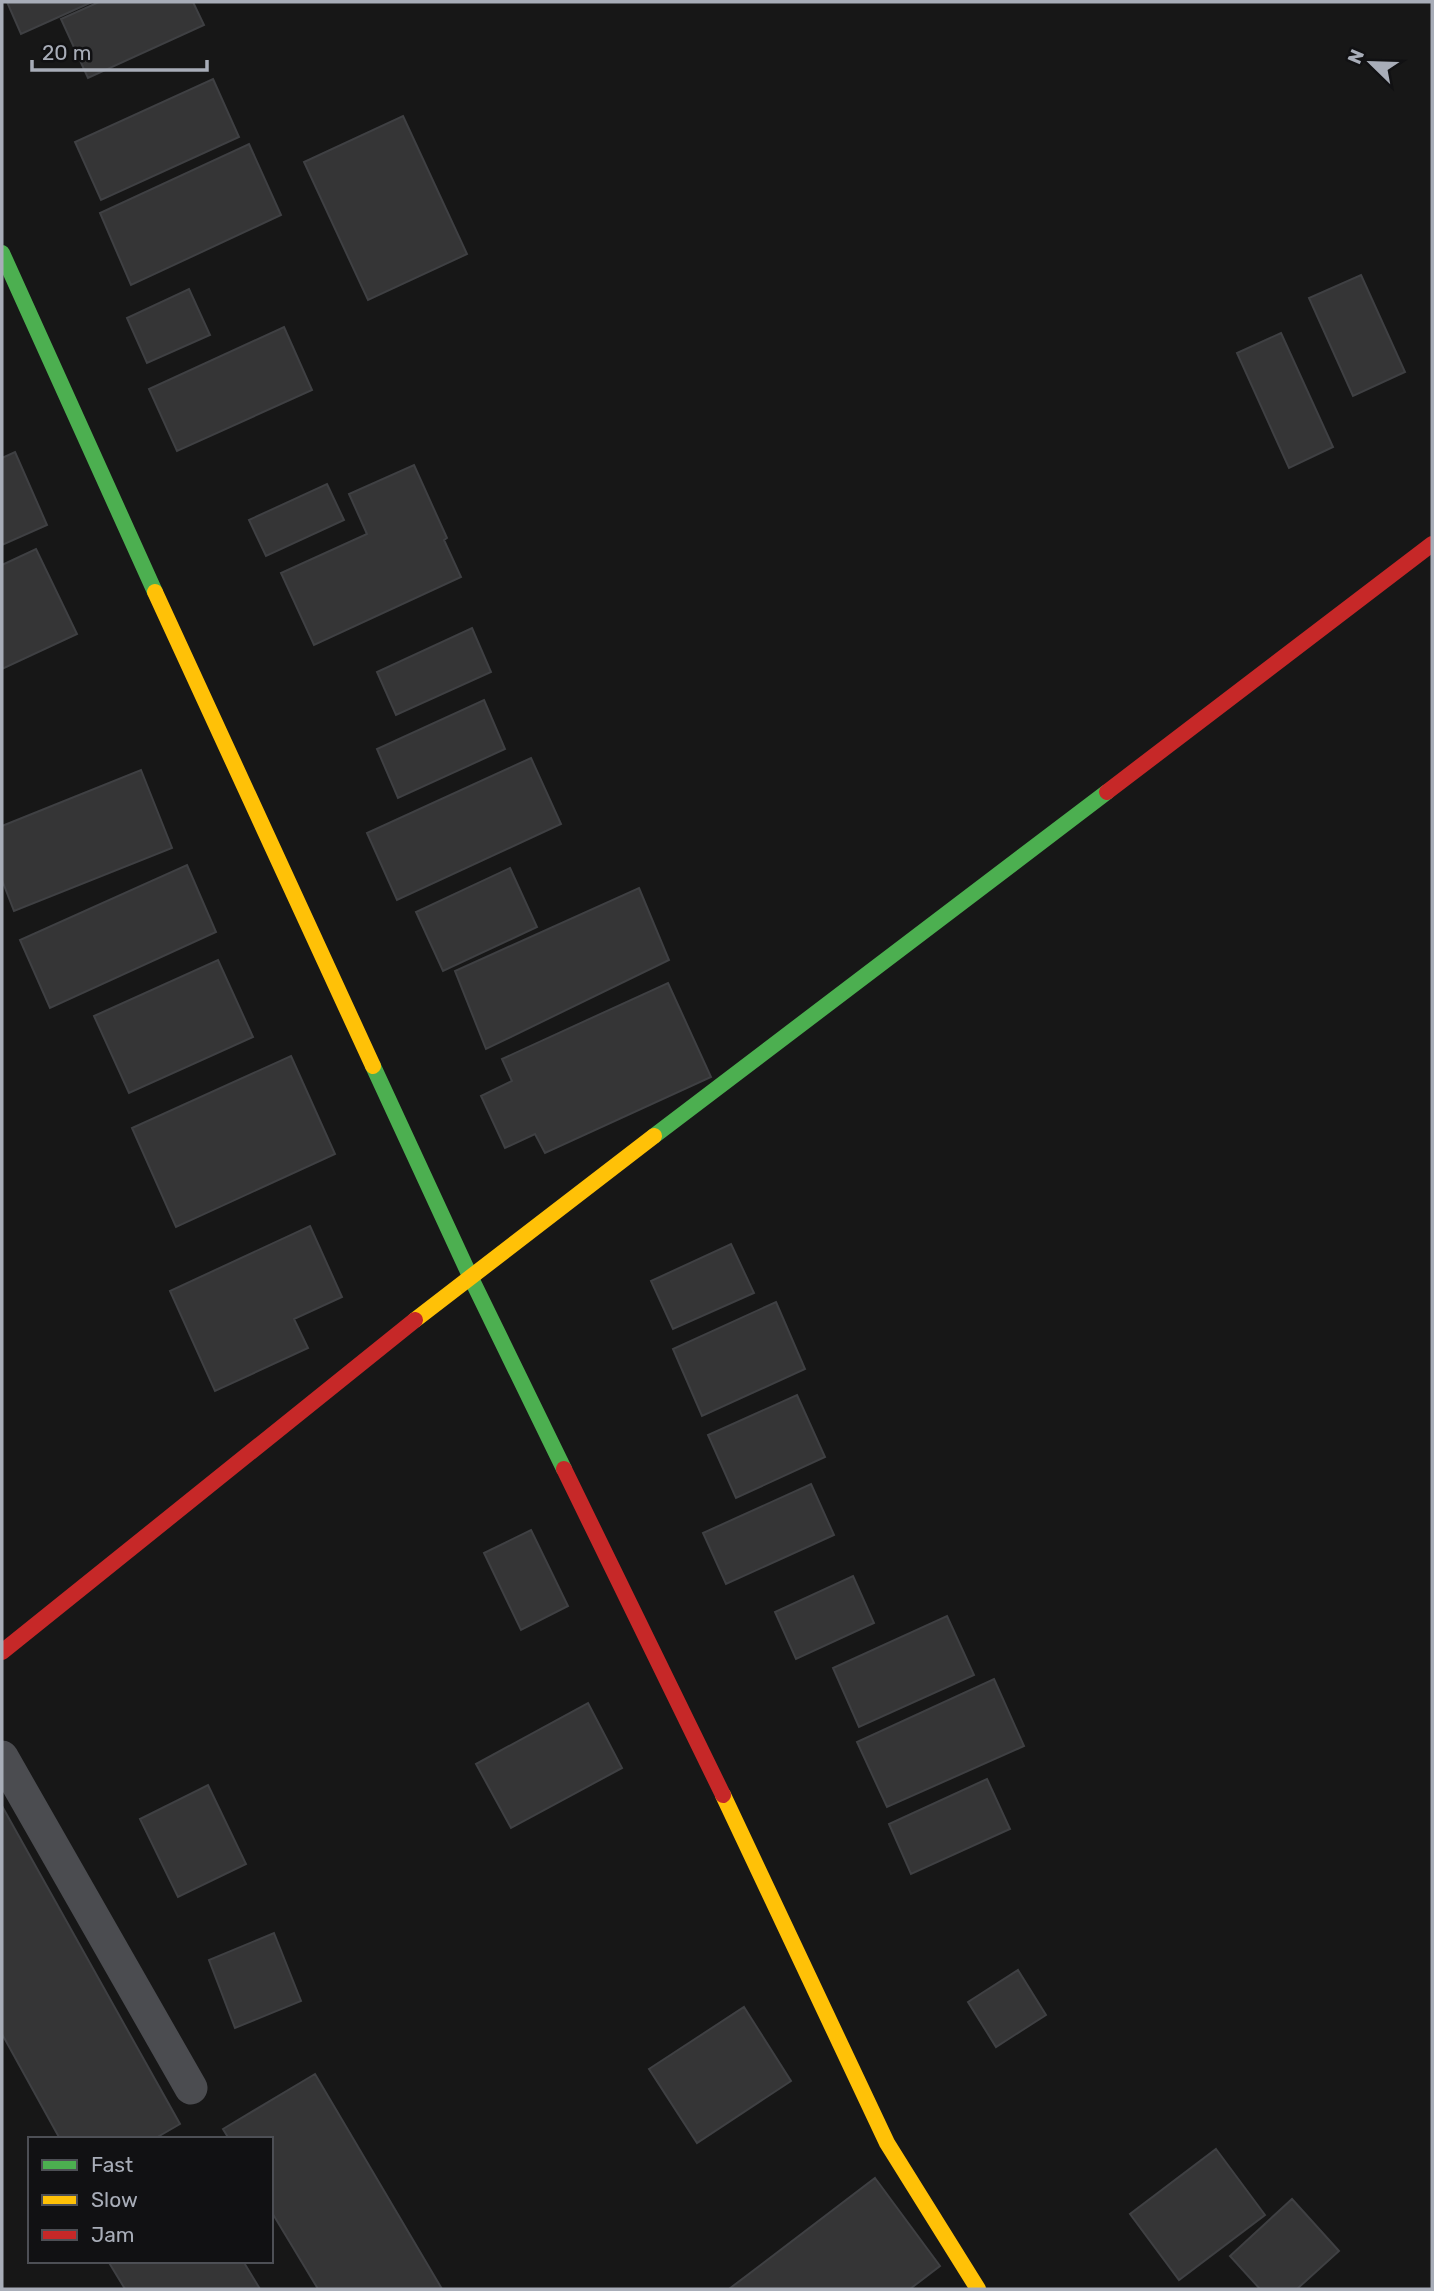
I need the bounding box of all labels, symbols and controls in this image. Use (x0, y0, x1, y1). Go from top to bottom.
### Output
scale bar (32, 28, 206, 72)
north arrow (1336, 28, 1406, 98)
text: 20 m (42, 40, 91, 65)
text: N (1343, 46, 1369, 67)
legend (28, 2137, 273, 2263)
text: Fast (91, 2152, 133, 2177)
text: Slow (91, 2187, 138, 2212)
text: Jam (91, 2222, 135, 2247)

